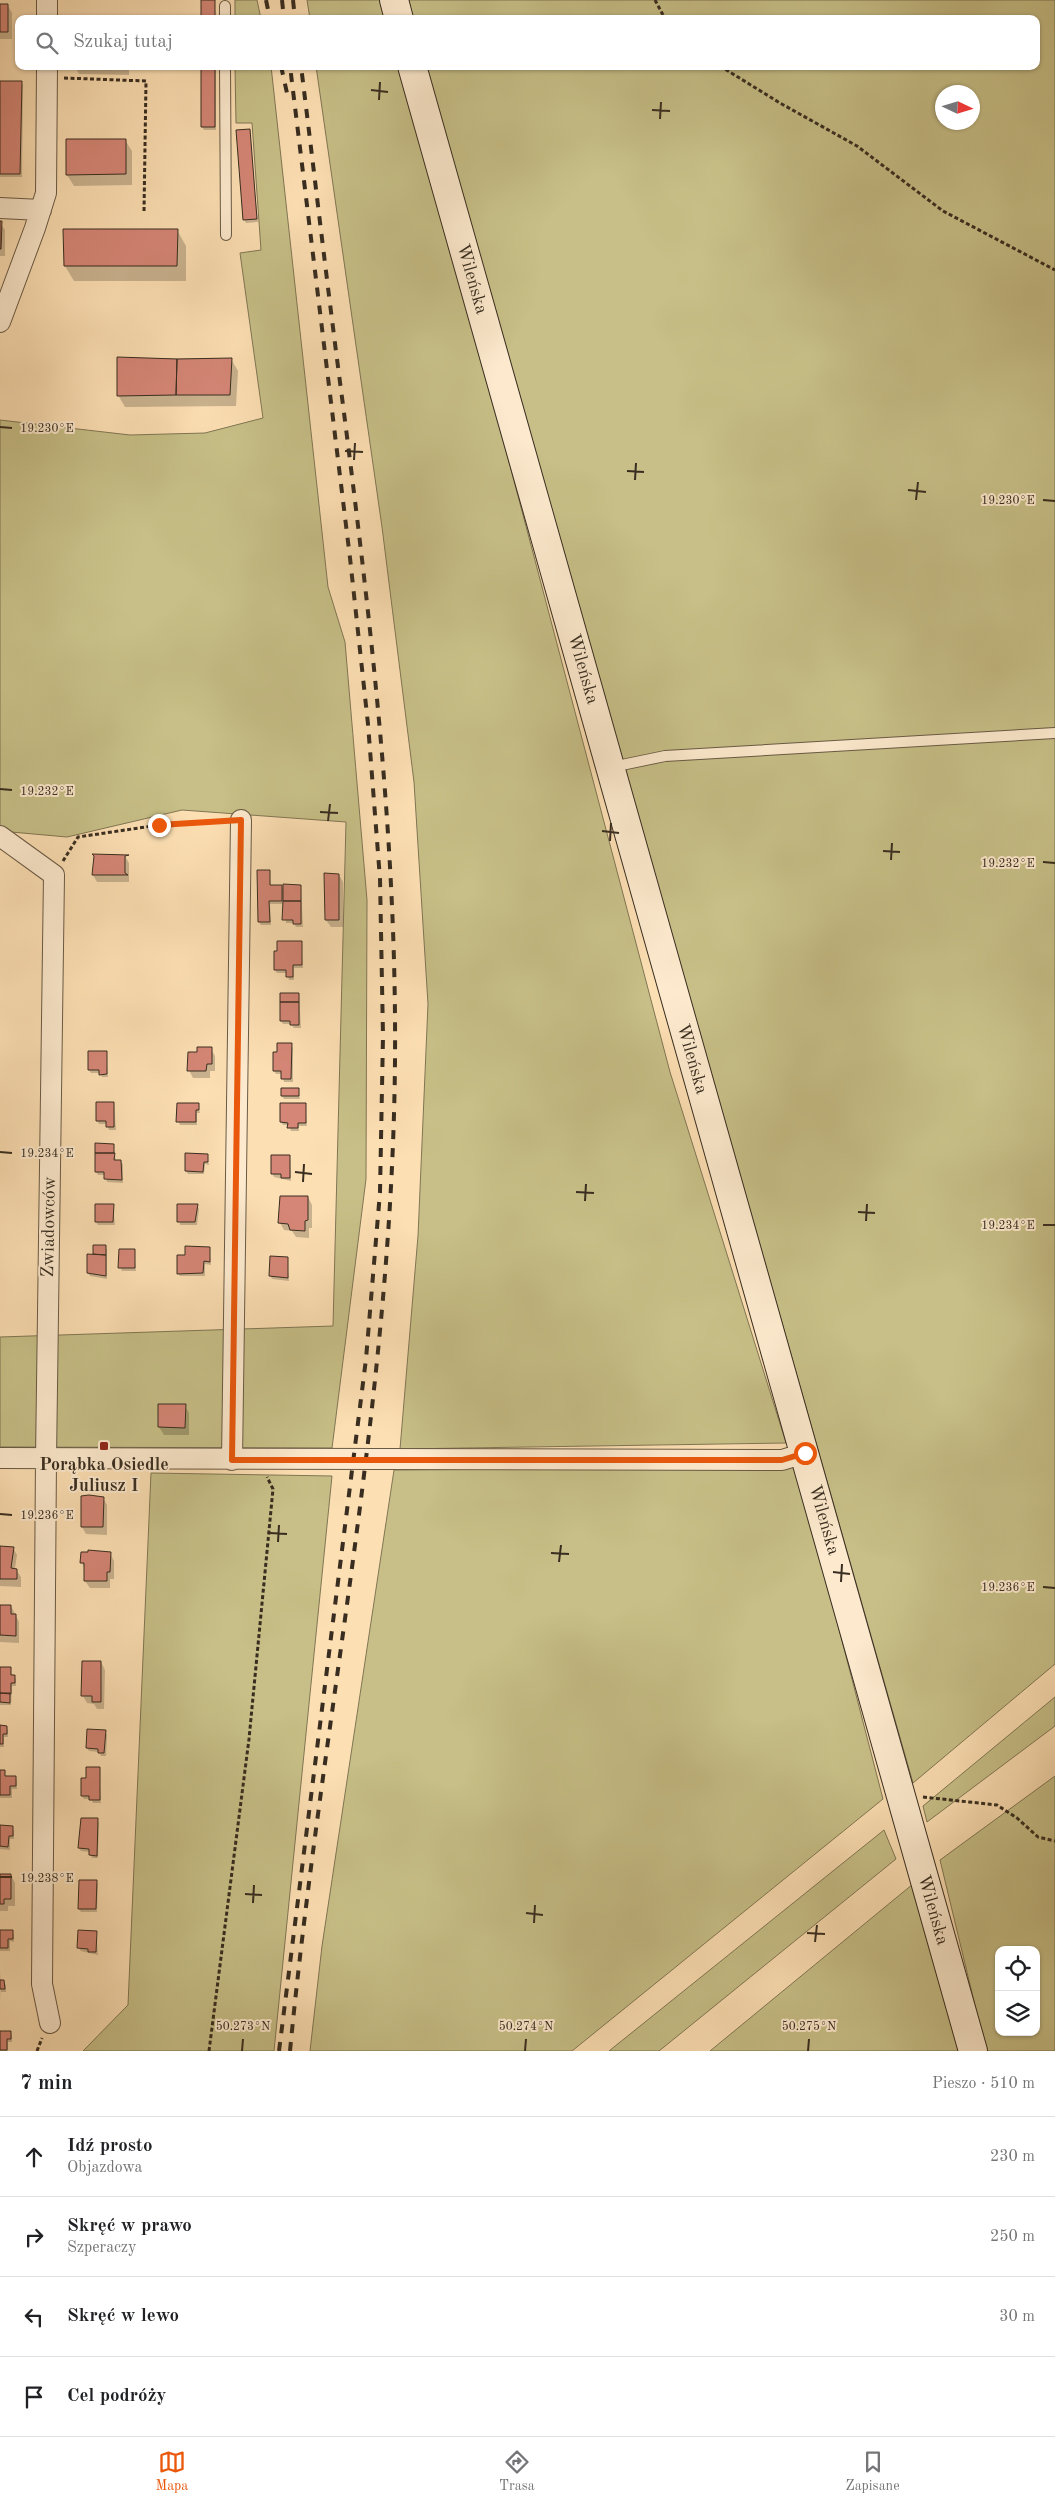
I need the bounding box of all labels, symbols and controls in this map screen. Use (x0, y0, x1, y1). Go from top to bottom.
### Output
search box (15, 15, 1040, 70)
icon: search (33, 29, 61, 57)
text: Szukaj tutaj (73, 33, 173, 52)
north arrow (935, 85, 980, 130)
street label: Wileńska (453, 242, 491, 316)
text: 19.230°E (20, 423, 74, 435)
text: 19.230°E (981, 495, 1035, 507)
street label: Wileńska (564, 632, 602, 706)
text: 19.232°E (20, 786, 74, 798)
route end (148, 814, 171, 837)
text: 19.232°E (981, 858, 1035, 870)
street label: Wileńska (673, 1022, 711, 1096)
text: 19.234°E (20, 1148, 74, 1160)
street label: Zwiadowców (39, 1176, 59, 1278)
text: 19.234°E (981, 1220, 1035, 1232)
marker: Porąbka Osiedle Juliusz I (98, 1440, 110, 1452)
route start (794, 1442, 817, 1465)
place label: Porąbka Osiedle Juliusz I (39, 1456, 169, 1495)
street label: Wileńska (805, 1483, 843, 1557)
text: 19.236°E (20, 1510, 74, 1522)
text: 19.236°E (981, 1582, 1035, 1594)
text: 19.238°E (20, 1873, 74, 1885)
street label: Wileńska (914, 1873, 952, 1947)
map controls (995, 1946, 1040, 2036)
button: locate (995, 1946, 1040, 1991)
button: layers (995, 1991, 1040, 2036)
text: 50.273°N (216, 2020, 270, 2033)
text: 50.274°N (499, 2020, 553, 2033)
text: 50.275°N (782, 2020, 836, 2033)
text: 7 min (20, 2073, 73, 2094)
text: Pieszo · 510 m (932, 2076, 1035, 2092)
text: Idź prosto (67, 2137, 152, 2156)
icon: ahead (20, 2143, 48, 2171)
text: 230 m (990, 2149, 1035, 2165)
text: Objazdowa (67, 2160, 142, 2176)
text: Skręć w prawo (67, 2217, 192, 2236)
icon: right (20, 2223, 48, 2251)
text: 250 m (990, 2229, 1035, 2245)
text: Szperaczy (67, 2240, 137, 2256)
icon: left (20, 2303, 48, 2331)
text: Skręć w lewo (67, 2307, 179, 2326)
text: 30 m (999, 2309, 1035, 2325)
icon: arrive (20, 2383, 48, 2411)
text: Cel podróży (67, 2387, 166, 2406)
tab: Mapa (155, 2448, 188, 2495)
tab: Trasa (499, 2448, 535, 2495)
tab: Zapisane (846, 2448, 900, 2495)

